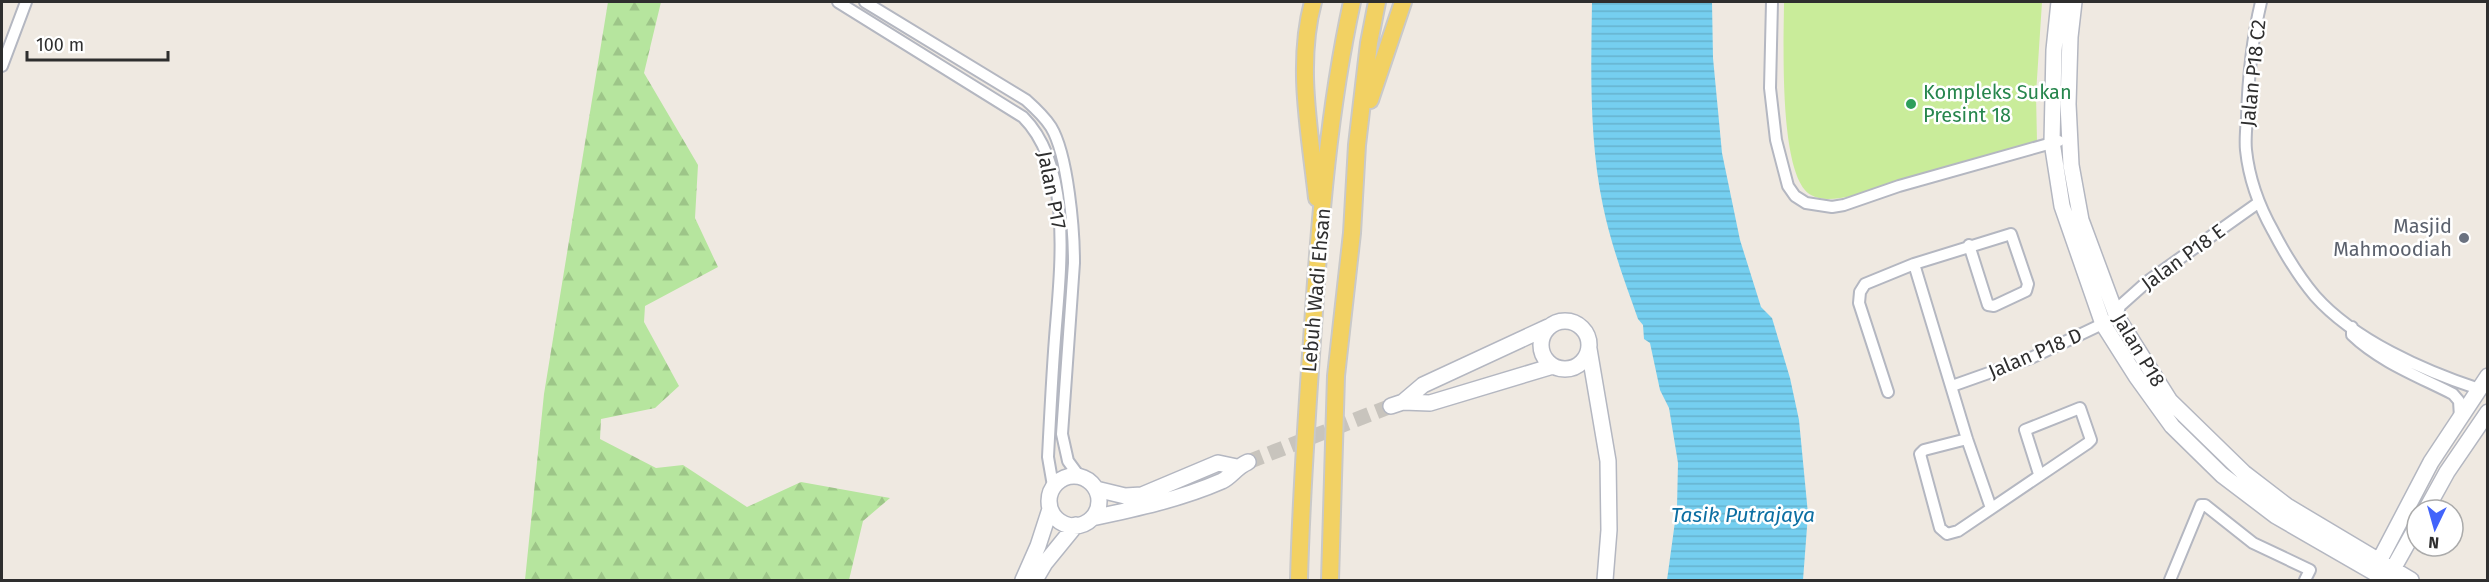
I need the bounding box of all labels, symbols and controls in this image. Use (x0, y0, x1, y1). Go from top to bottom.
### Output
street label: Jalan P18 C2 (2235, 18, 2271, 128)
scale bar (27, 24, 168, 62)
text: 100 m (36, 34, 84, 56)
place label: Kompleks Sukan Presint 18 (1923, 80, 2072, 127)
marker: Kompleks Sukan Presint 18 (1904, 97, 1918, 111)
street label: Jalan P17 (1033, 149, 1071, 231)
street label: Lebuh Wadi Ehsan (1297, 207, 1335, 373)
place label: Masjid Mahmoodiah (2333, 214, 2452, 261)
street label: Jalan P18 E (2137, 219, 2229, 295)
marker: Masjid Mahmoodiah (2457, 231, 2471, 245)
street label: Jalan P18 (2108, 309, 2170, 391)
street label: Jalan P18 D (1984, 322, 2086, 384)
north arrow (2405, 498, 2465, 558)
water label: Tasik Putrajaya (1671, 502, 1815, 528)
text: N (2428, 533, 2440, 552)

